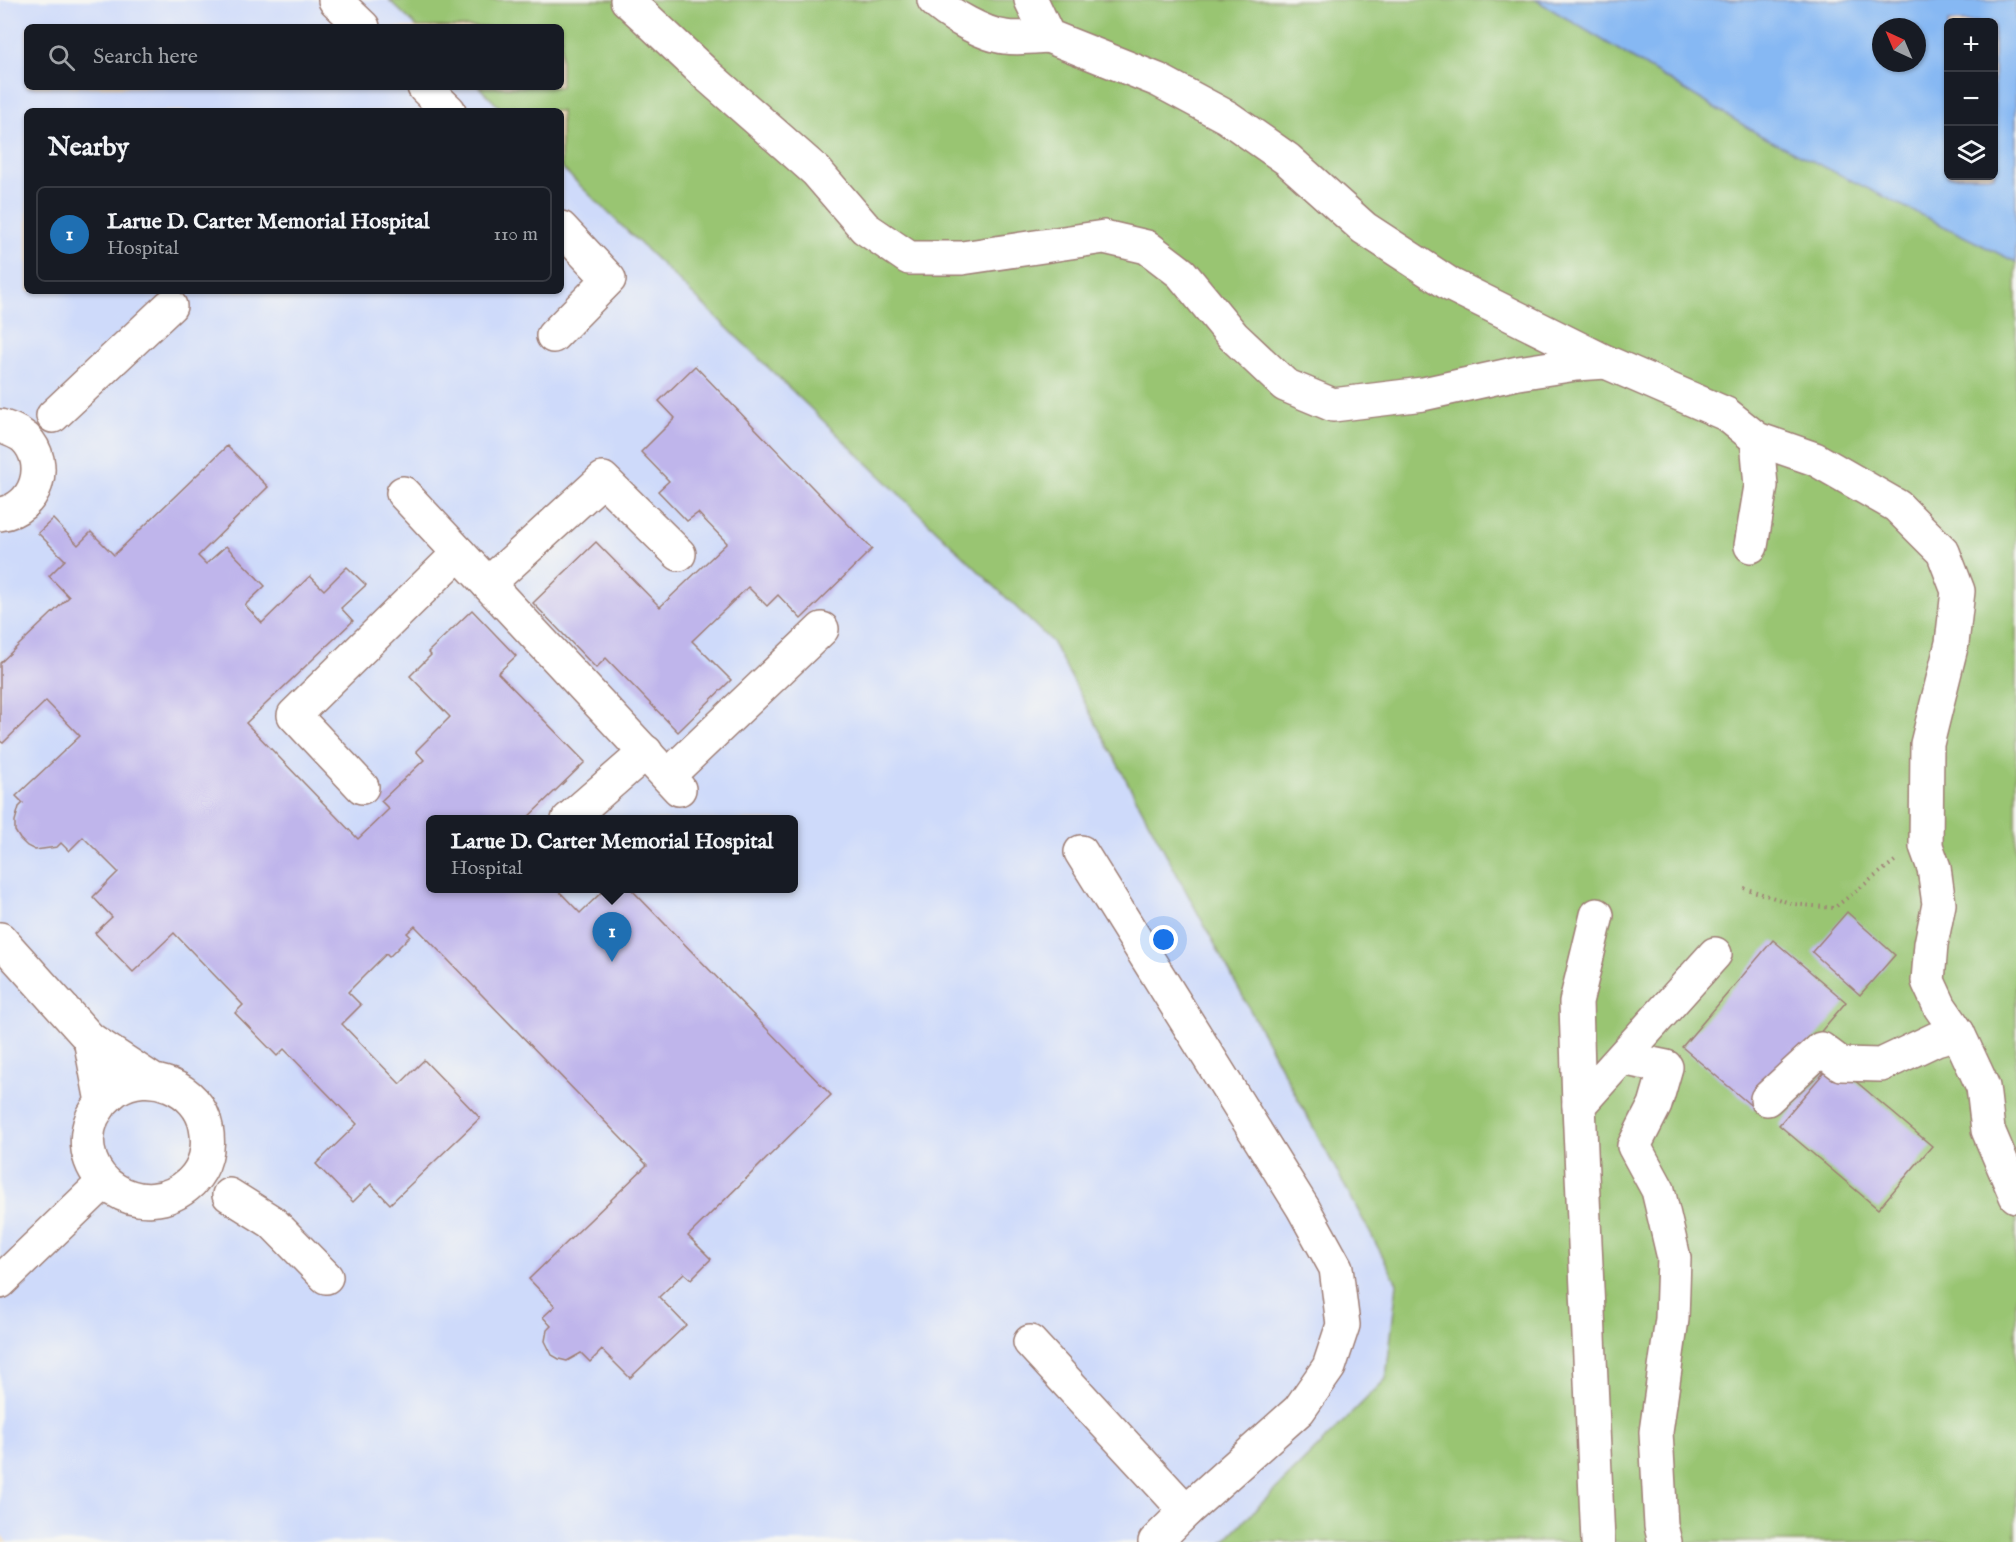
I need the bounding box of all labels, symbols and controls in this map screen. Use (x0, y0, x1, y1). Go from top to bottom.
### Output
north arrow (1872, 18, 1926, 72)
map controls (1944, 18, 1998, 180)
button: + (1944, 18, 1998, 72)
search box (24, 24, 564, 90)
icon: search (45, 41, 78, 74)
text: Search here (93, 43, 198, 71)
button: − (1944, 72, 1998, 126)
button: layers (1944, 126, 1998, 180)
text: Nearby (48, 131, 129, 164)
text: Larue D. Carter Memorial Hospital (107, 208, 430, 236)
text: 1 (66, 222, 73, 247)
text: 110 m (494, 222, 538, 247)
text: Hospital (107, 236, 179, 261)
popup (426, 815, 798, 893)
text: Larue D. Carter Memorial Hospital (451, 828, 773, 856)
text: Hospital (451, 856, 522, 881)
pin: 1 (592, 912, 632, 962)
your location (1149, 925, 1178, 954)

